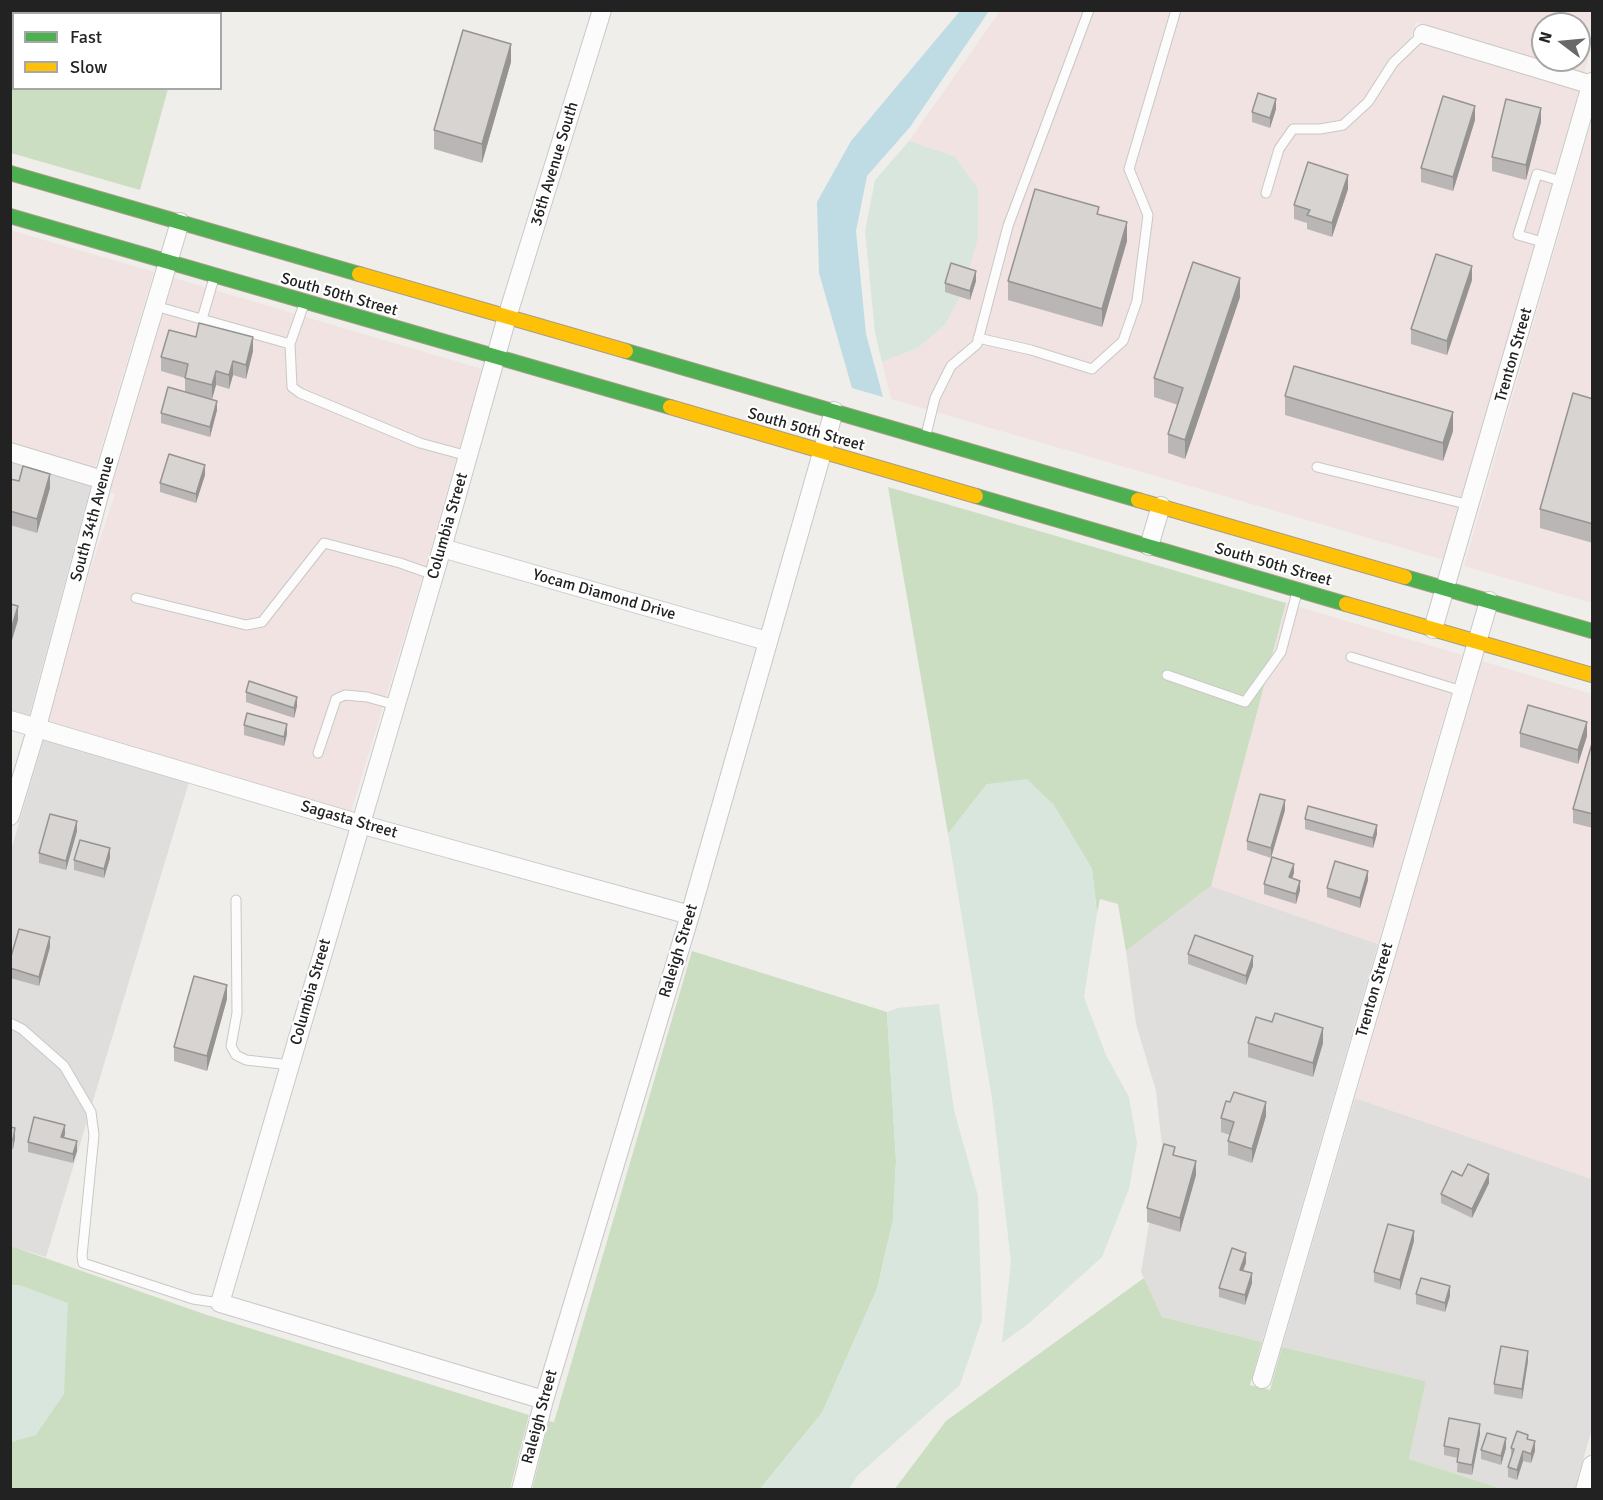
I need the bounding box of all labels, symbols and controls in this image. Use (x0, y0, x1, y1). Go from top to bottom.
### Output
legend (12, 12, 222, 90)
north arrow (1531, 12, 1591, 72)
text: Fast (70, 26, 102, 48)
text: N (1534, 29, 1557, 46)
text: Slow (70, 56, 107, 78)
street label: 36th Avenue South (527, 100, 583, 228)
street label: South 50th Street (278, 269, 400, 321)
street label: Trenton Street (1491, 306, 1537, 404)
street label: South 50th Street (745, 404, 867, 456)
street label: South 34th Avenue (67, 454, 119, 584)
street label: Columbia Street (424, 470, 472, 582)
street label: South 50th Street (1212, 539, 1334, 591)
street label: Yocam Diamond Drive (530, 565, 678, 625)
street label: Sagasta Street (299, 797, 399, 843)
street label: Raleigh Street (656, 902, 702, 1000)
street label: Columbia Street (287, 936, 335, 1048)
street label: Trenton Street (1352, 941, 1398, 1039)
street label: Raleigh Street (518, 1368, 562, 1466)

